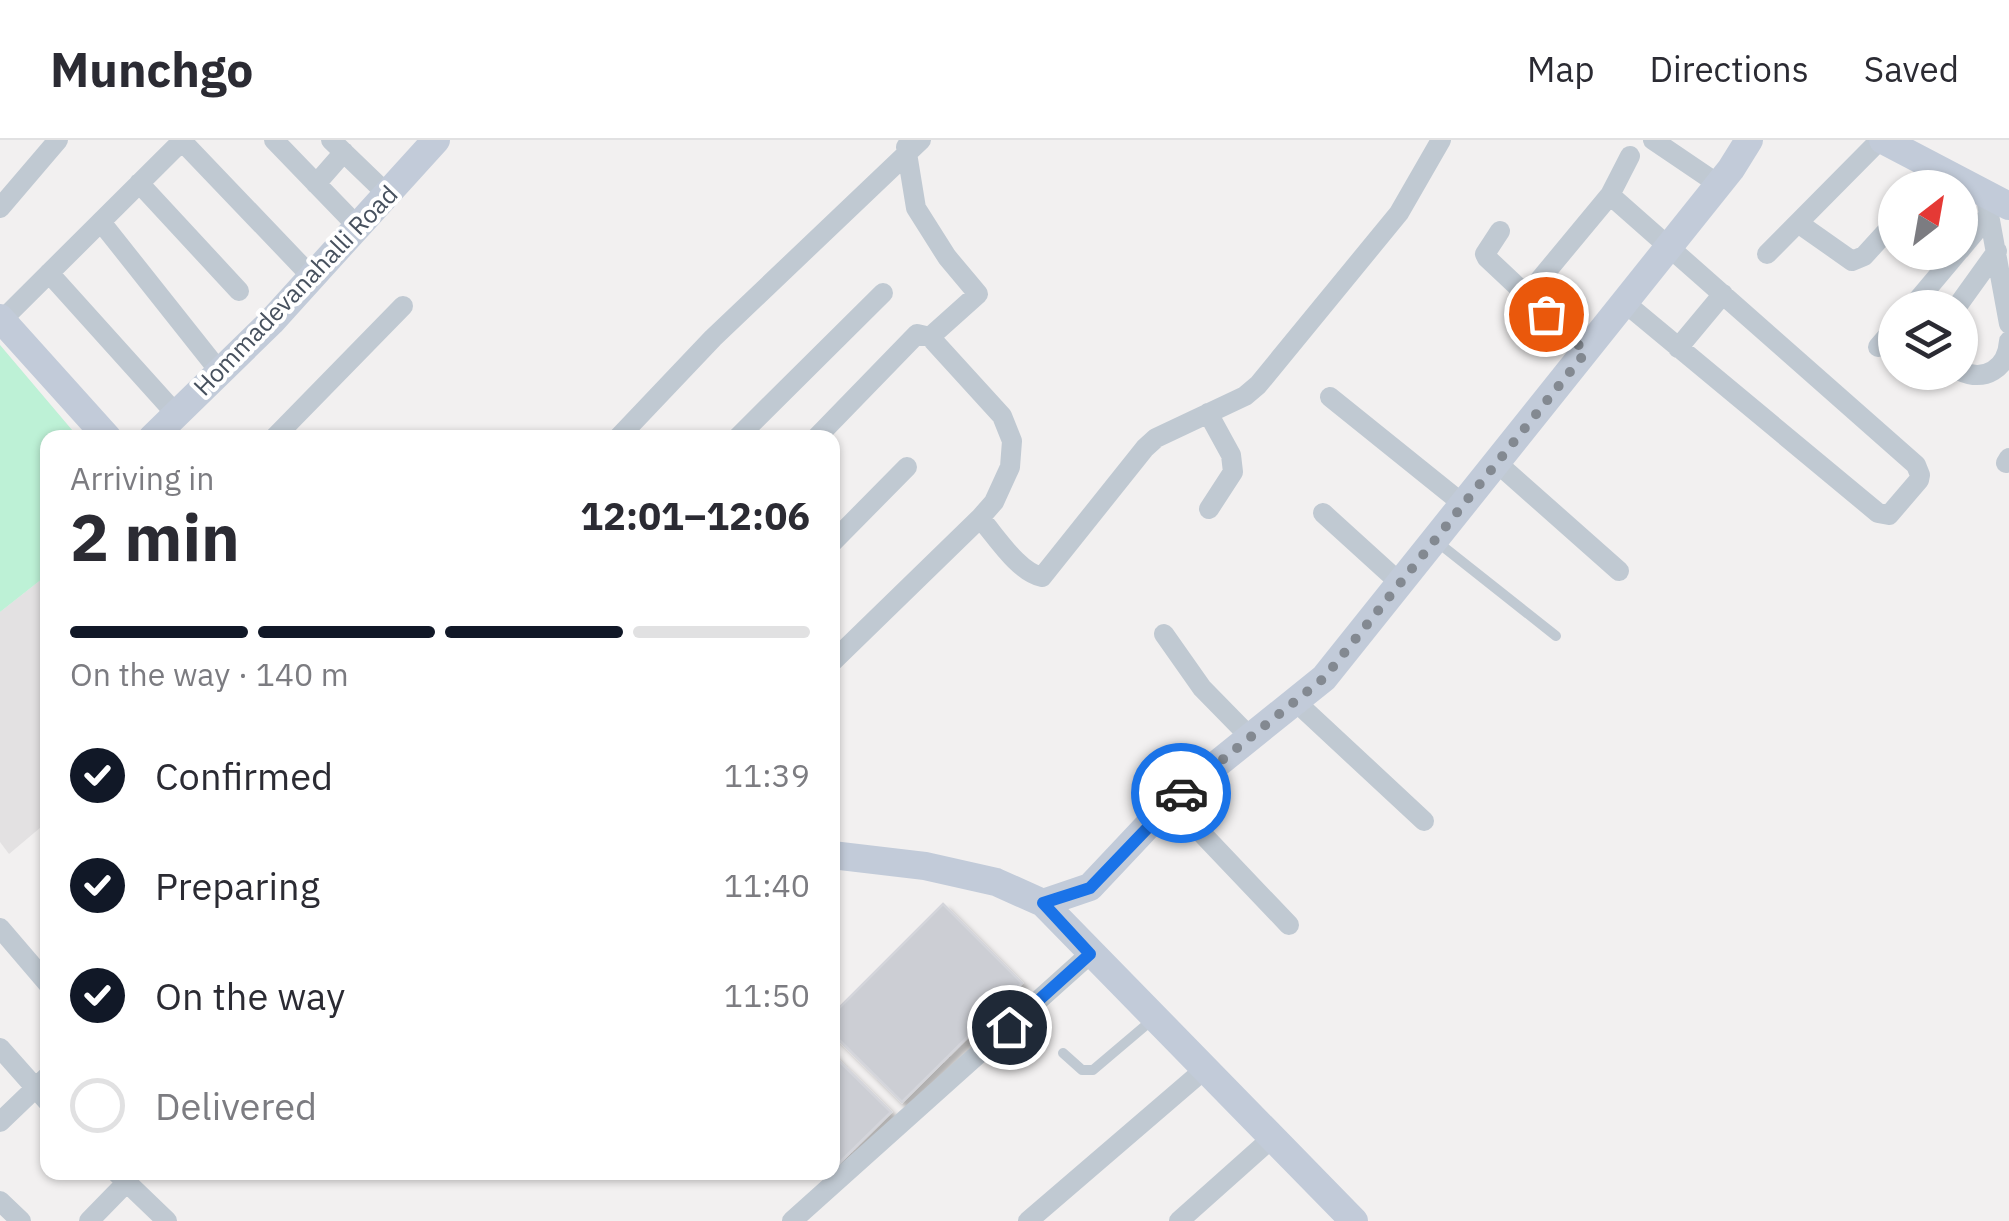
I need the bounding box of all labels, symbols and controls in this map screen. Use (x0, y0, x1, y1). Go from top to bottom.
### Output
text: Munchgo (50, 38, 253, 100)
text: Map (1527, 46, 1595, 92)
text: Directions (1650, 46, 1809, 92)
text: Saved (1864, 46, 1959, 92)
north arrow (1878, 170, 1978, 270)
map controls (1878, 170, 1978, 390)
street label: Hommadevanahalli Road (186, 178, 404, 402)
pin (1504, 272, 1589, 357)
icon: bag (1519, 287, 1574, 342)
button: layers (1878, 290, 1978, 390)
text: Arriving in (70, 457, 215, 499)
text: 12:01–12:06 (580, 491, 810, 540)
text: 2 min (70, 494, 240, 579)
text: On the way · 140 m (70, 653, 349, 695)
courier (1131, 743, 1231, 843)
icon: check (70, 748, 125, 803)
text: Confirmed (155, 751, 333, 800)
text: 11:39 (724, 754, 810, 796)
icon: car (1154, 766, 1209, 821)
icon: check (70, 858, 125, 913)
text: Preparing (155, 861, 320, 910)
text: 11:40 (724, 864, 810, 906)
icon: check (70, 968, 125, 1023)
text: On the way (155, 971, 345, 1020)
text: 11:50 (724, 974, 810, 1016)
pin (967, 985, 1052, 1070)
icon: home (982, 1000, 1037, 1055)
text: Delivered (155, 1081, 317, 1130)

